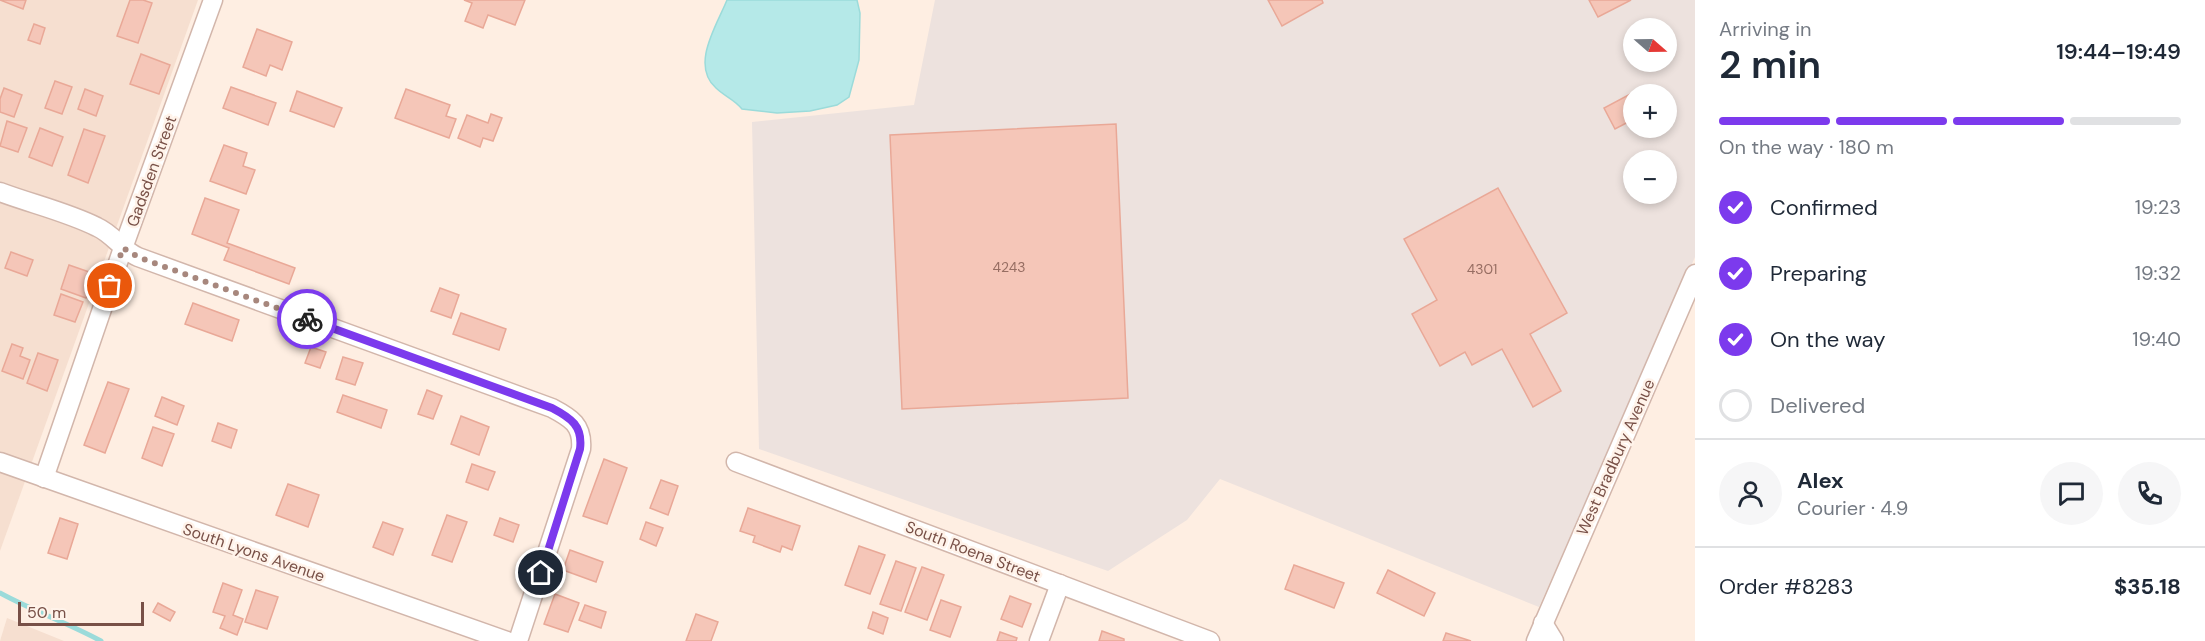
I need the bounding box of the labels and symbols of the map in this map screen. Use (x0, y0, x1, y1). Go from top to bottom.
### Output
north arrow (1623, 18, 1677, 72)
street label: Gadsden Street (122, 113, 181, 230)
house number: 4243 (992, 258, 1026, 276)
pin (84, 260, 135, 311)
house number: 4301 (1467, 260, 1497, 278)
courier (277, 289, 337, 349)
street label: West Bradbury Avenue (1572, 376, 1659, 539)
street label: South Roena Street (902, 516, 1043, 587)
street label: South Lyons Avenue (180, 518, 328, 587)
pin (515, 547, 566, 598)
scale bar (18, 599, 144, 626)

